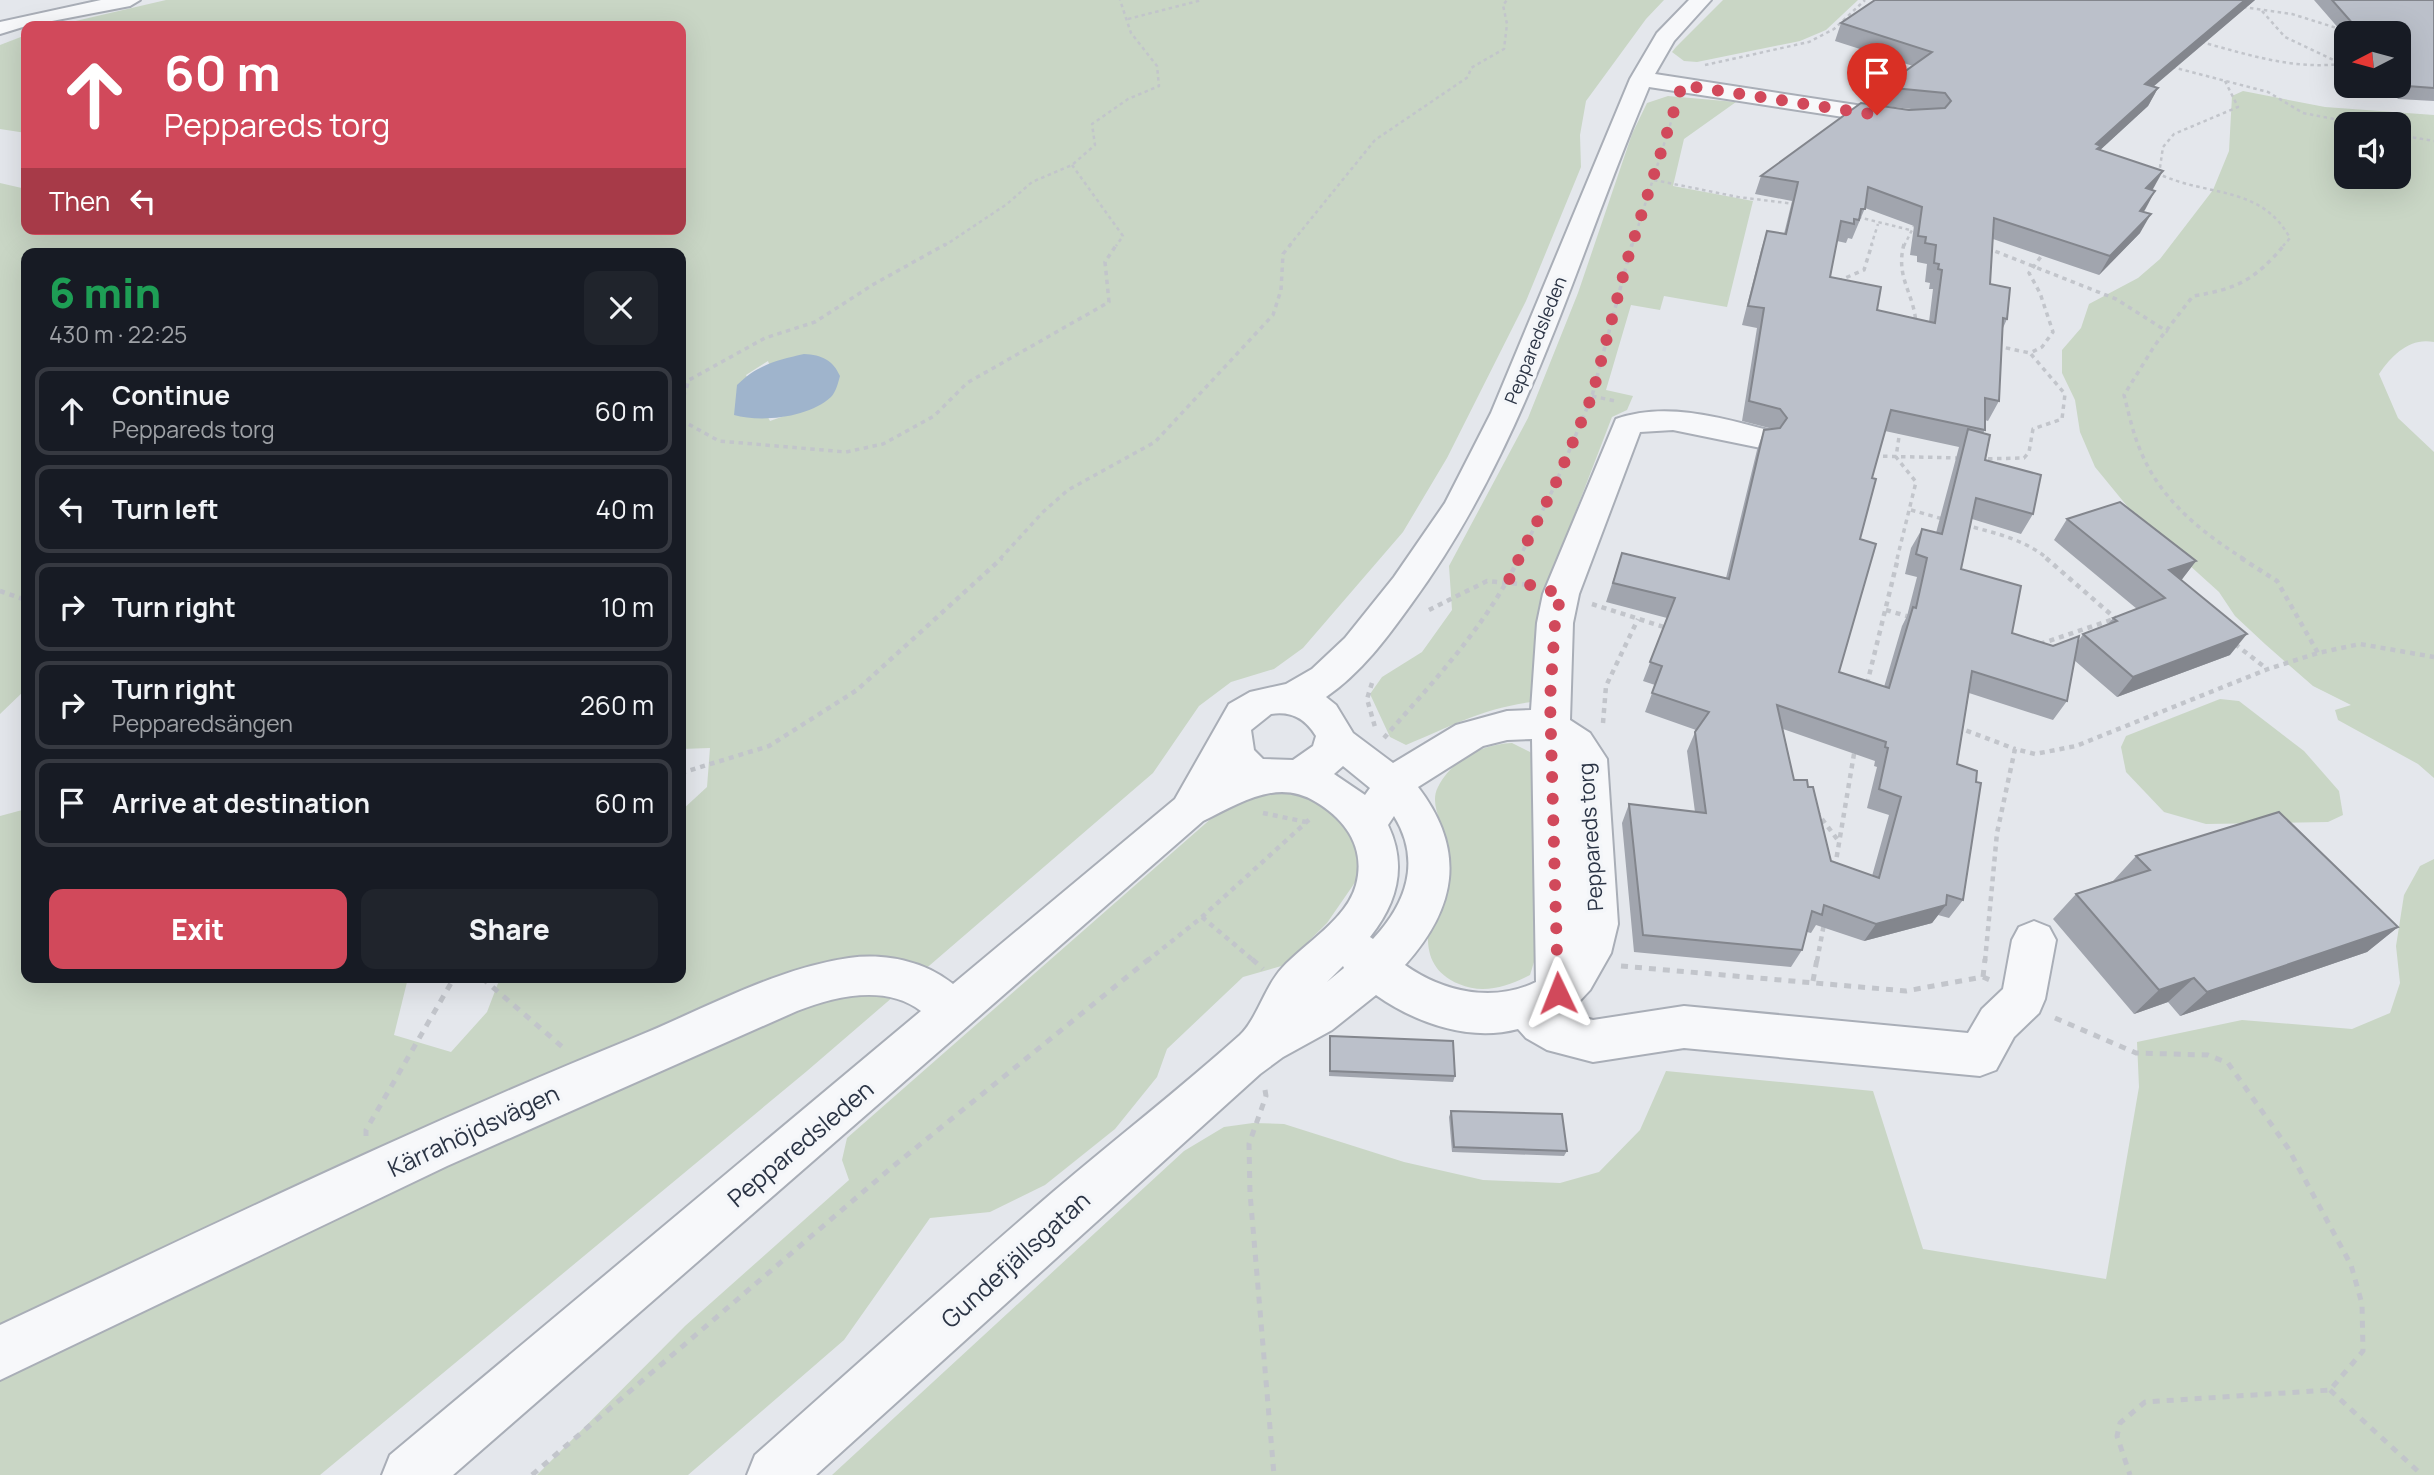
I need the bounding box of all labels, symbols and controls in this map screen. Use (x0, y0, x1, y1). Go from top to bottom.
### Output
north arrow (2334, 21, 2412, 98)
map controls (2334, 21, 2411, 189)
text: 60 m (164, 39, 281, 106)
pin (1847, 43, 1907, 115)
icon: ahead (49, 49, 140, 140)
icon: arrive (1858, 54, 1896, 92)
text: Peppareds torg (164, 103, 390, 147)
button: sound (2334, 112, 2411, 189)
icon: left (124, 182, 162, 220)
text: Then (49, 183, 110, 219)
text: 6 min (49, 263, 161, 321)
button: close (584, 271, 658, 345)
street label: Pepparedsleden (1498, 273, 1572, 407)
text: 430 m · 22:25 (49, 318, 187, 350)
text: Continue (112, 377, 230, 413)
icon: ahead (53, 392, 91, 430)
text: 60 m (595, 393, 654, 429)
text: Peppareds torg (112, 413, 275, 445)
icon: left (53, 490, 91, 528)
text: Turn left (112, 491, 219, 527)
text: 40 m (596, 491, 654, 527)
icon: right (53, 588, 91, 626)
text: Turn right (112, 589, 236, 625)
text: 10 m (601, 589, 654, 625)
text: Turn right (112, 671, 236, 707)
icon: right (53, 686, 91, 724)
text: 260 m (580, 687, 654, 723)
text: Pepparedsängen (112, 707, 293, 739)
street label: Peppareds torg (1571, 762, 1609, 912)
icon: arrive (53, 784, 91, 822)
text: Arrive at destination (112, 785, 370, 821)
text: 60 m (595, 785, 654, 821)
button: Exit (49, 889, 347, 969)
button: Share (361, 889, 658, 969)
position arrow (1521, 956, 1595, 1030)
street label: Pepparedsleden (720, 1072, 880, 1214)
street label: Kärrahöjdsvägen (382, 1076, 564, 1184)
street label: Gundefjällsgatan (933, 1183, 1097, 1335)

